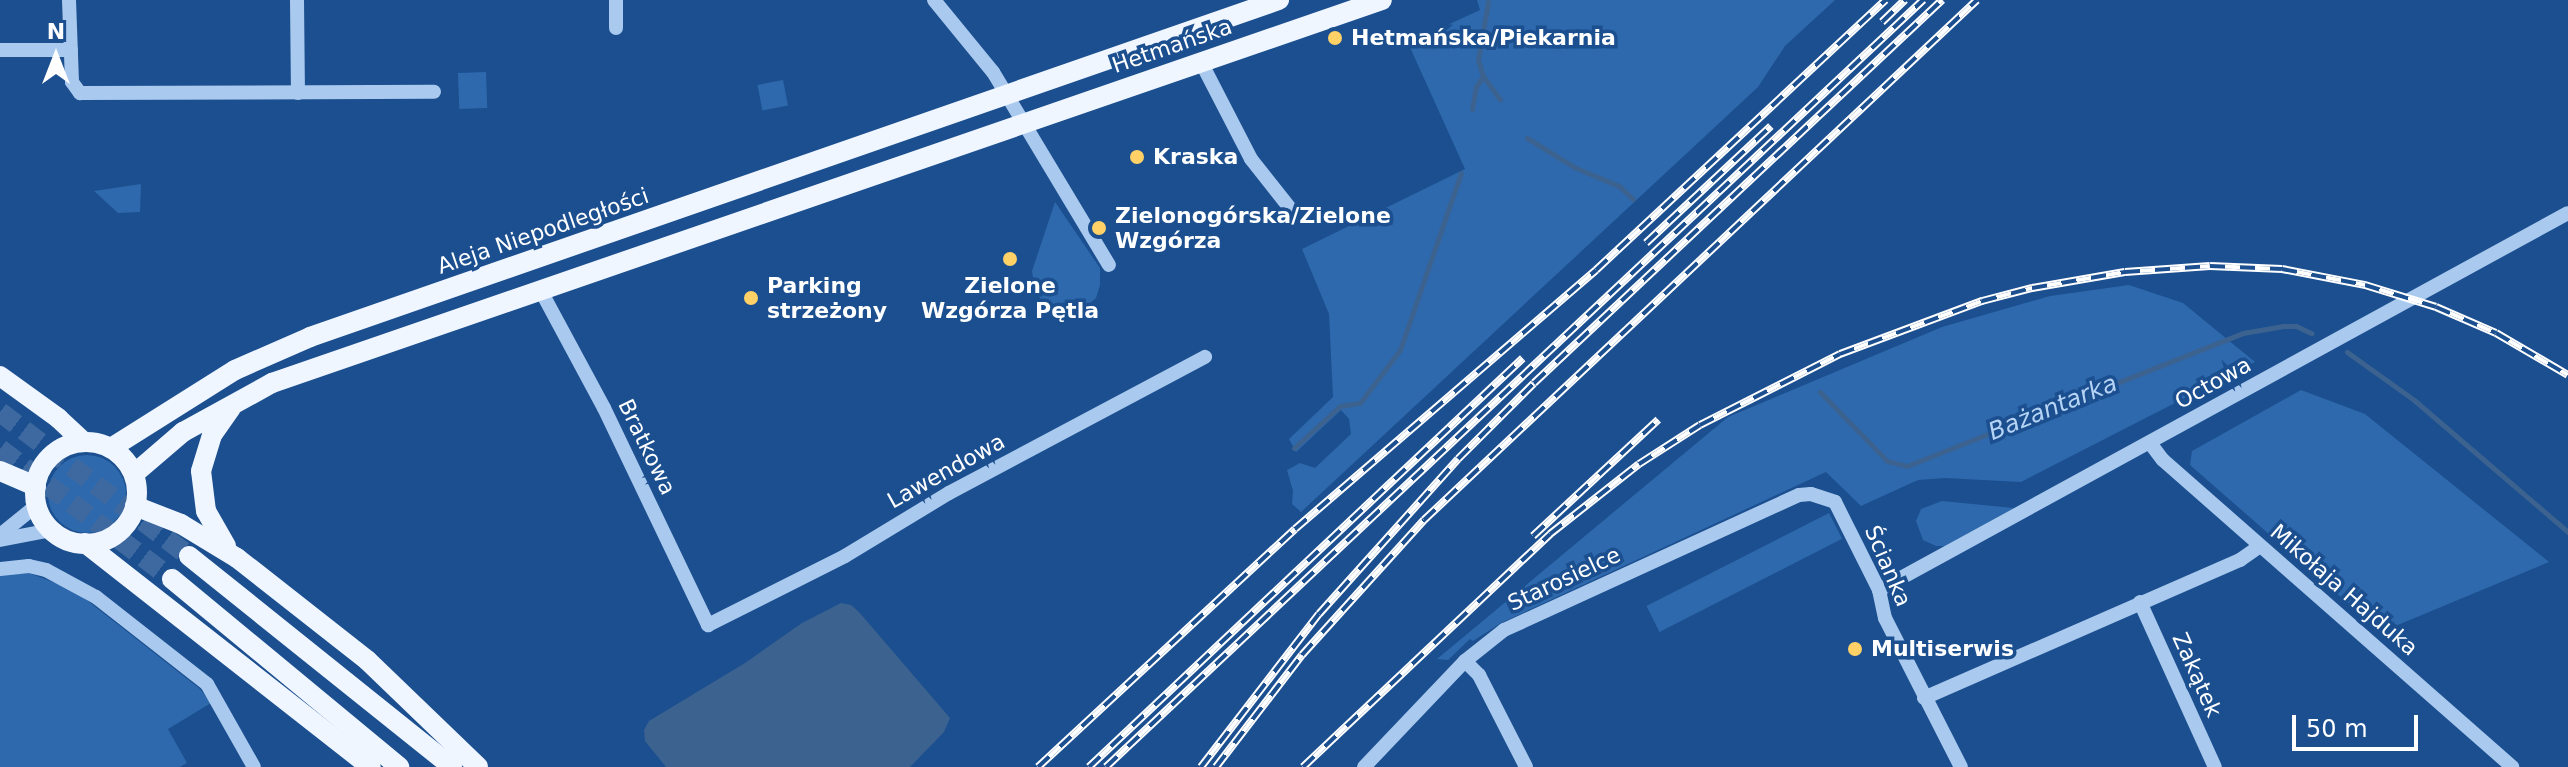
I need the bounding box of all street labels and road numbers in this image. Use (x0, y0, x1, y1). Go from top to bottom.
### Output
street label: Hetmańska (1109, 13, 1235, 79)
street label: Aleja Niepodległości (434, 182, 652, 280)
street label: Octowa (2170, 351, 2256, 415)
street label: Bratkowa (613, 395, 681, 499)
street label: Lawendowa (883, 428, 1009, 514)
street label: Mikołaja Hajduka (2265, 519, 2423, 661)
street label: Ścianka (1859, 522, 1917, 610)
street label: Starosielce (1504, 541, 1624, 617)
street label: Zakątek (2167, 629, 2227, 721)

